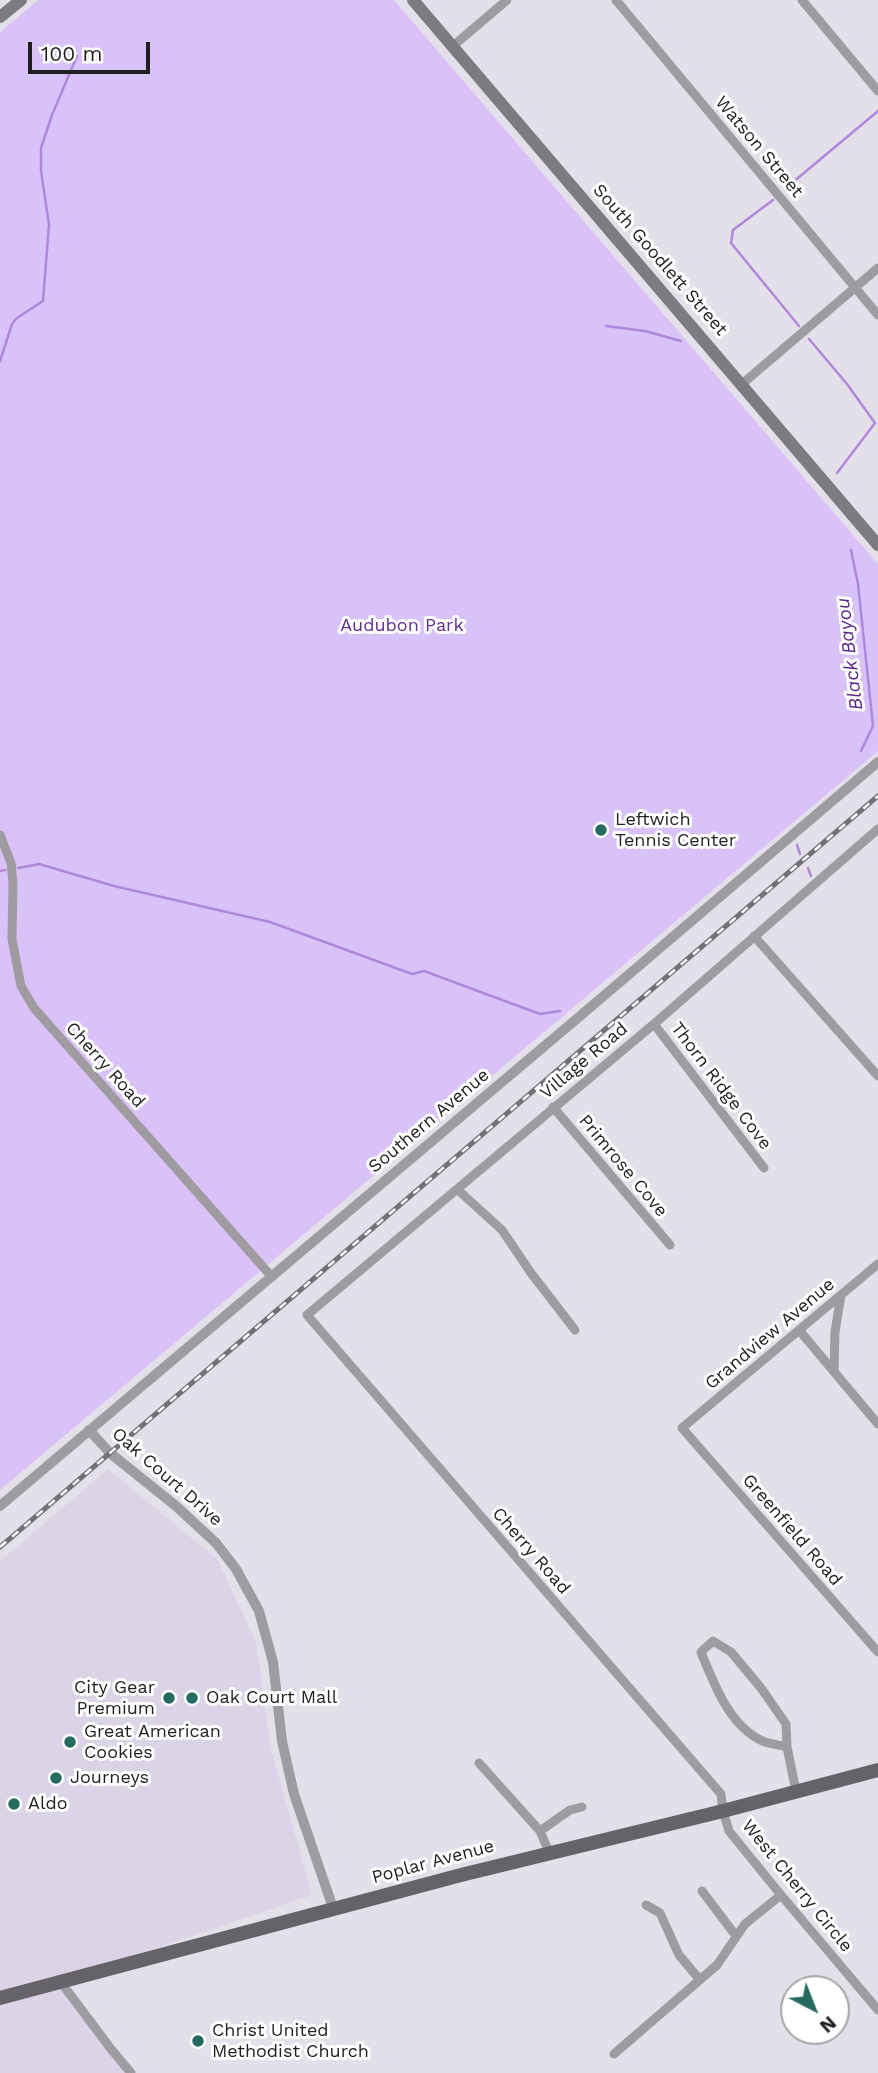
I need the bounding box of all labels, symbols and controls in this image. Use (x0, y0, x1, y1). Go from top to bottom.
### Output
scale bar (32, 28, 154, 72)
text: 100 m (41, 41, 103, 66)
street label: Watson Street (710, 92, 808, 202)
street label: South Goodlett Street (588, 180, 732, 340)
water label: Black Bayou (832, 597, 868, 711)
park label: Audubon Park (340, 615, 464, 637)
place label: Leftwich Tennis Center (615, 809, 736, 852)
marker: Leftwich Tennis Center (593, 822, 609, 838)
street label: Cherry Road (61, 1018, 149, 1112)
street label: Village Road (536, 1018, 632, 1104)
street label: Thorn Ridge Cove (666, 1018, 776, 1154)
street label: Southern Avenue (364, 1064, 494, 1178)
street label: Primrose Cove (574, 1110, 672, 1222)
street label: Grandview Avenue (701, 1274, 839, 1394)
street label: Oak Court Drive (107, 1423, 227, 1531)
street label: Greenfield Road (738, 1470, 846, 1590)
street label: Cherry Road (487, 1503, 575, 1599)
place label: City Gear Premium (74, 1677, 155, 1720)
place label: Oak Court Mall (206, 1687, 337, 1709)
marker: City Gear Premium (161, 1690, 177, 1706)
marker: Oak Court Mall (184, 1690, 200, 1706)
place label: Great American Cookies (84, 1721, 221, 1764)
marker: Great American Cookies (62, 1734, 78, 1750)
place label: Journeys (70, 1767, 149, 1789)
marker: Journeys (48, 1770, 64, 1786)
place label: Aldo (28, 1793, 67, 1815)
marker: Aldo (6, 1796, 22, 1812)
street label: West Cherry Circle (737, 1815, 857, 1957)
street label: Poplar Avenue (369, 1835, 497, 1889)
north arrow (780, 1975, 850, 2045)
text: N (815, 2011, 841, 2038)
place label: Christ United Methodist Church (212, 2020, 369, 2062)
marker: Christ United Methodist Church (190, 2033, 206, 2049)

